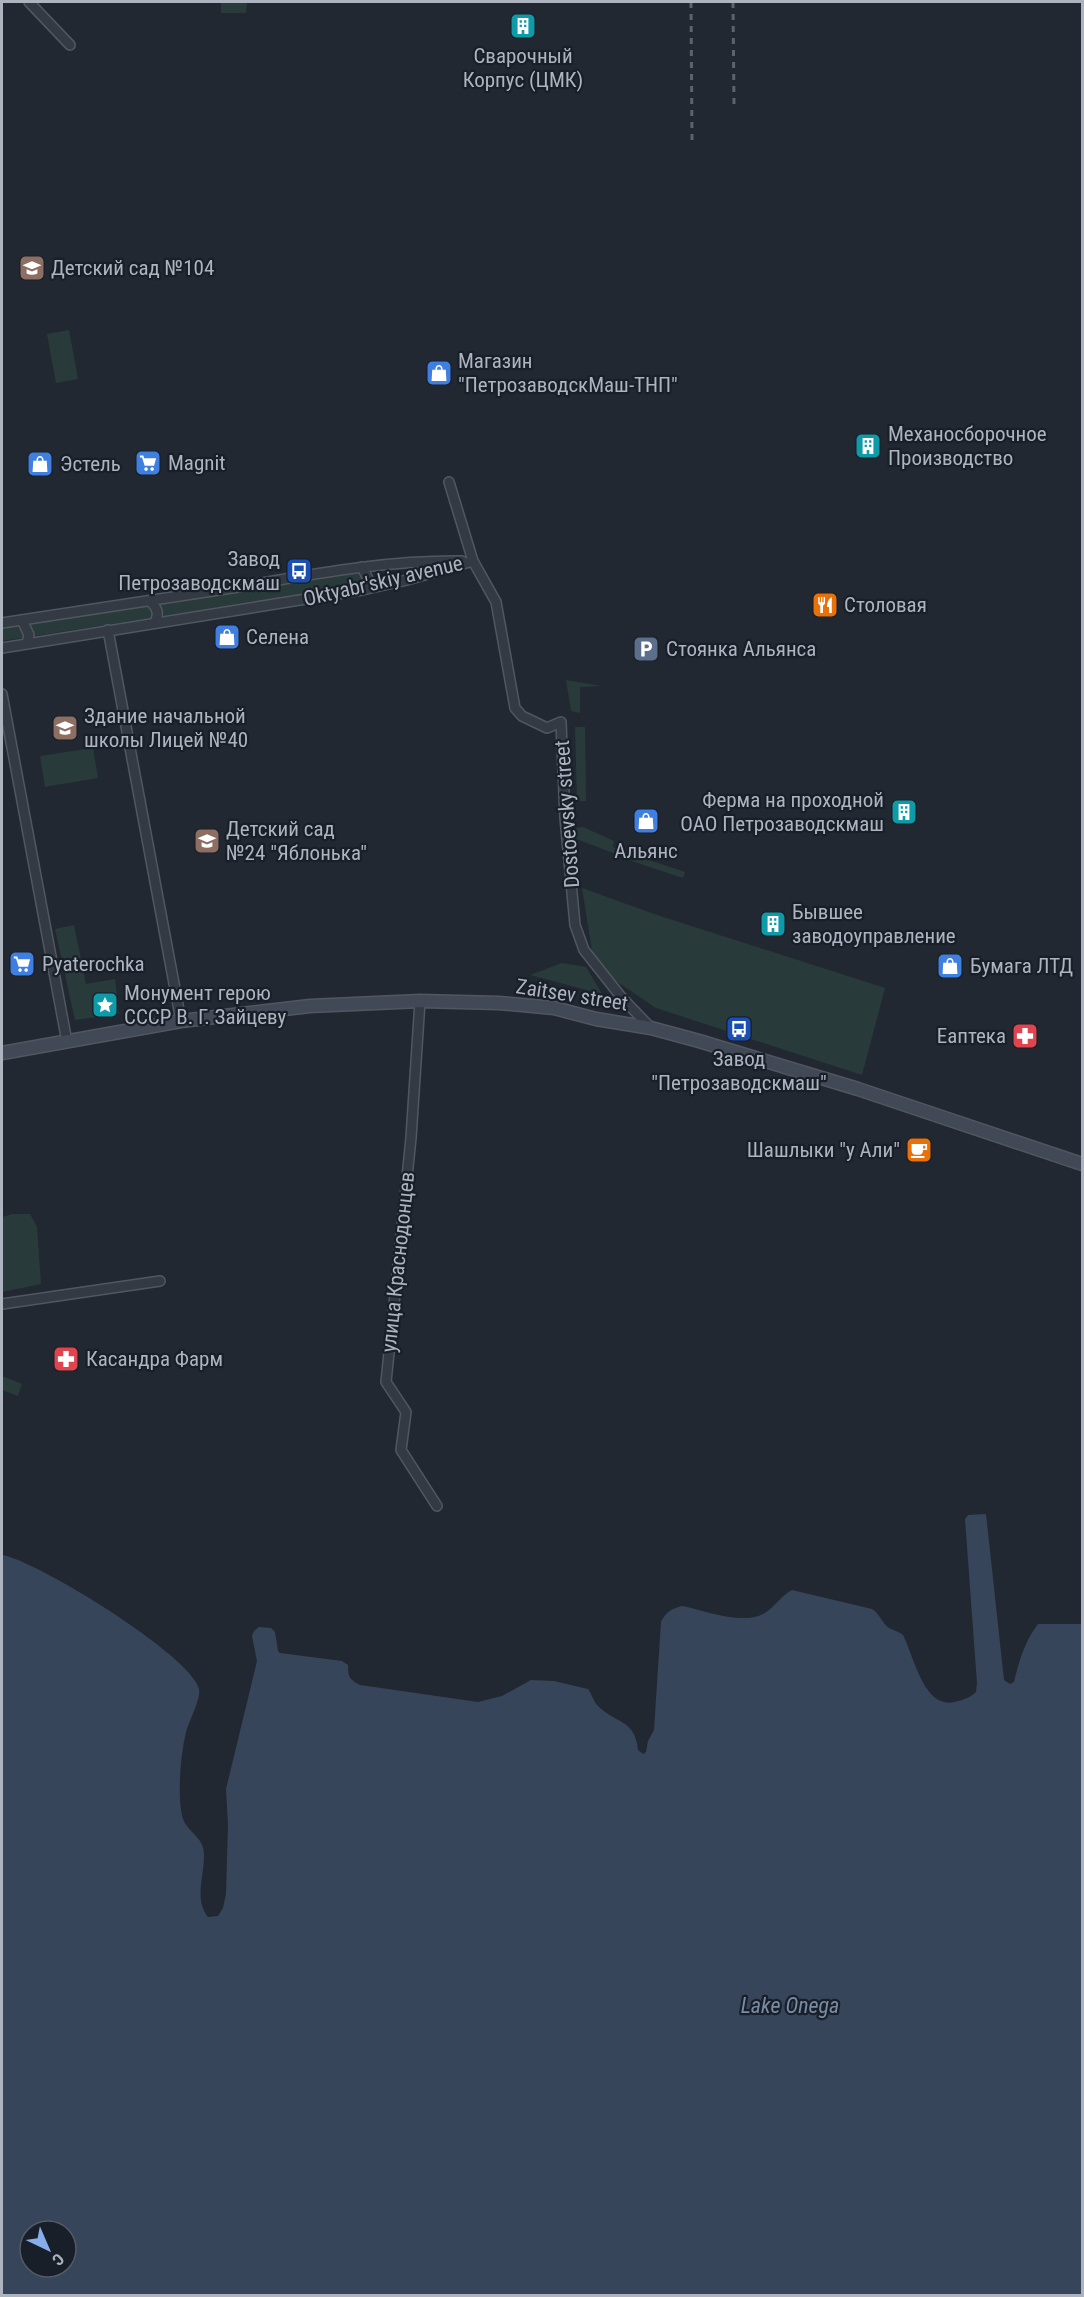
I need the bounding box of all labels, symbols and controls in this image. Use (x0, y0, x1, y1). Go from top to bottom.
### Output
building icon: Сварочный Корпус (ЦМК) (508, 11, 538, 41)
place label: Сварочный Корпус (ЦМК) (463, 44, 583, 92)
school or university icon: Детский сад №104 (17, 253, 47, 283)
place label: Детский сад №104 (51, 256, 214, 280)
place label: Магазин "ПетрозаводскМаш-ТНП" (458, 349, 678, 397)
shop icon: Магазин "ПетрозаводскМаш-ТНП" (424, 358, 454, 388)
place label: Механосборочное Производство (888, 422, 1047, 470)
building icon: Механосборочное Производство (853, 431, 883, 461)
supermarket icon: Magnit (133, 448, 163, 478)
shop icon: Эстель (25, 449, 55, 479)
place label: Magnit (168, 451, 225, 475)
place label: Эстель (60, 452, 121, 476)
place label: Завод Петрозаводскмаш (118, 547, 280, 595)
street label: Oktyabr'skiy avenue (301, 551, 465, 611)
bus stop icon: Завод Петрозаводскмаш (284, 556, 314, 586)
restaurant icon: Столовая (810, 590, 840, 620)
place label: Столовая (844, 593, 927, 617)
shop icon: Селена (212, 622, 242, 652)
place label: Селена (246, 625, 309, 649)
parking icon: Стоянка Альянса (631, 634, 661, 664)
place label: Стоянка Альянса (666, 637, 816, 661)
place label: Здание начальной школы Лицей №40 (84, 704, 248, 752)
school or university icon: Здание начальной школы Лицей №40 (50, 713, 80, 743)
street label: Dostoevsky street (550, 739, 584, 889)
place label: Ферма на проходной ОАО Петрозаводскмаш (680, 788, 884, 836)
building icon: Ферма на проходной ОАО Петрозаводскмаш (889, 797, 919, 827)
shop icon: Альянс (631, 806, 661, 836)
place label: Детский сад №24 "Яблонька" (226, 817, 367, 865)
school or university icon: Детский сад №24 "Яблонька" (192, 826, 222, 856)
place label: Альянс (614, 839, 678, 863)
place label: Бывшее заводоуправление (792, 900, 956, 948)
building icon: Бывшее заводоуправление (758, 909, 788, 939)
supermarket icon: Pyaterochka (7, 949, 37, 979)
shop icon: Бумага ЛТД (935, 951, 965, 981)
place label: Pyaterochka (42, 952, 145, 976)
place label: Бумага ЛТД (970, 954, 1073, 978)
street label: Zaitsev street (514, 974, 630, 1016)
place label: Монумент герою СССР В. Г. Зайцеву (124, 981, 287, 1029)
place icon: Монумент герою СССР В. Г. Зайцеву (90, 990, 120, 1020)
bus stop icon: Завод "Петрозаводскмаш" (724, 1014, 754, 1044)
pharmacy icon: Еаптека (1010, 1021, 1040, 1051)
place label: Еаптека (937, 1024, 1006, 1048)
place label: Завод "Петрозаводскмаш" (651, 1047, 827, 1095)
cafe icon: Шашлыки "у Али" (904, 1135, 934, 1165)
place label: Шашлыки "у Али" (747, 1138, 900, 1162)
street label: улица Краснодонцев (377, 1170, 419, 1354)
pharmacy icon: Касандра Фарм (51, 1344, 81, 1374)
place label: Касандра Фарм (86, 1347, 223, 1371)
water label: Lake Onega (741, 1993, 839, 2018)
north arrow (18, 2219, 78, 2279)
text: С (48, 2249, 68, 2269)

